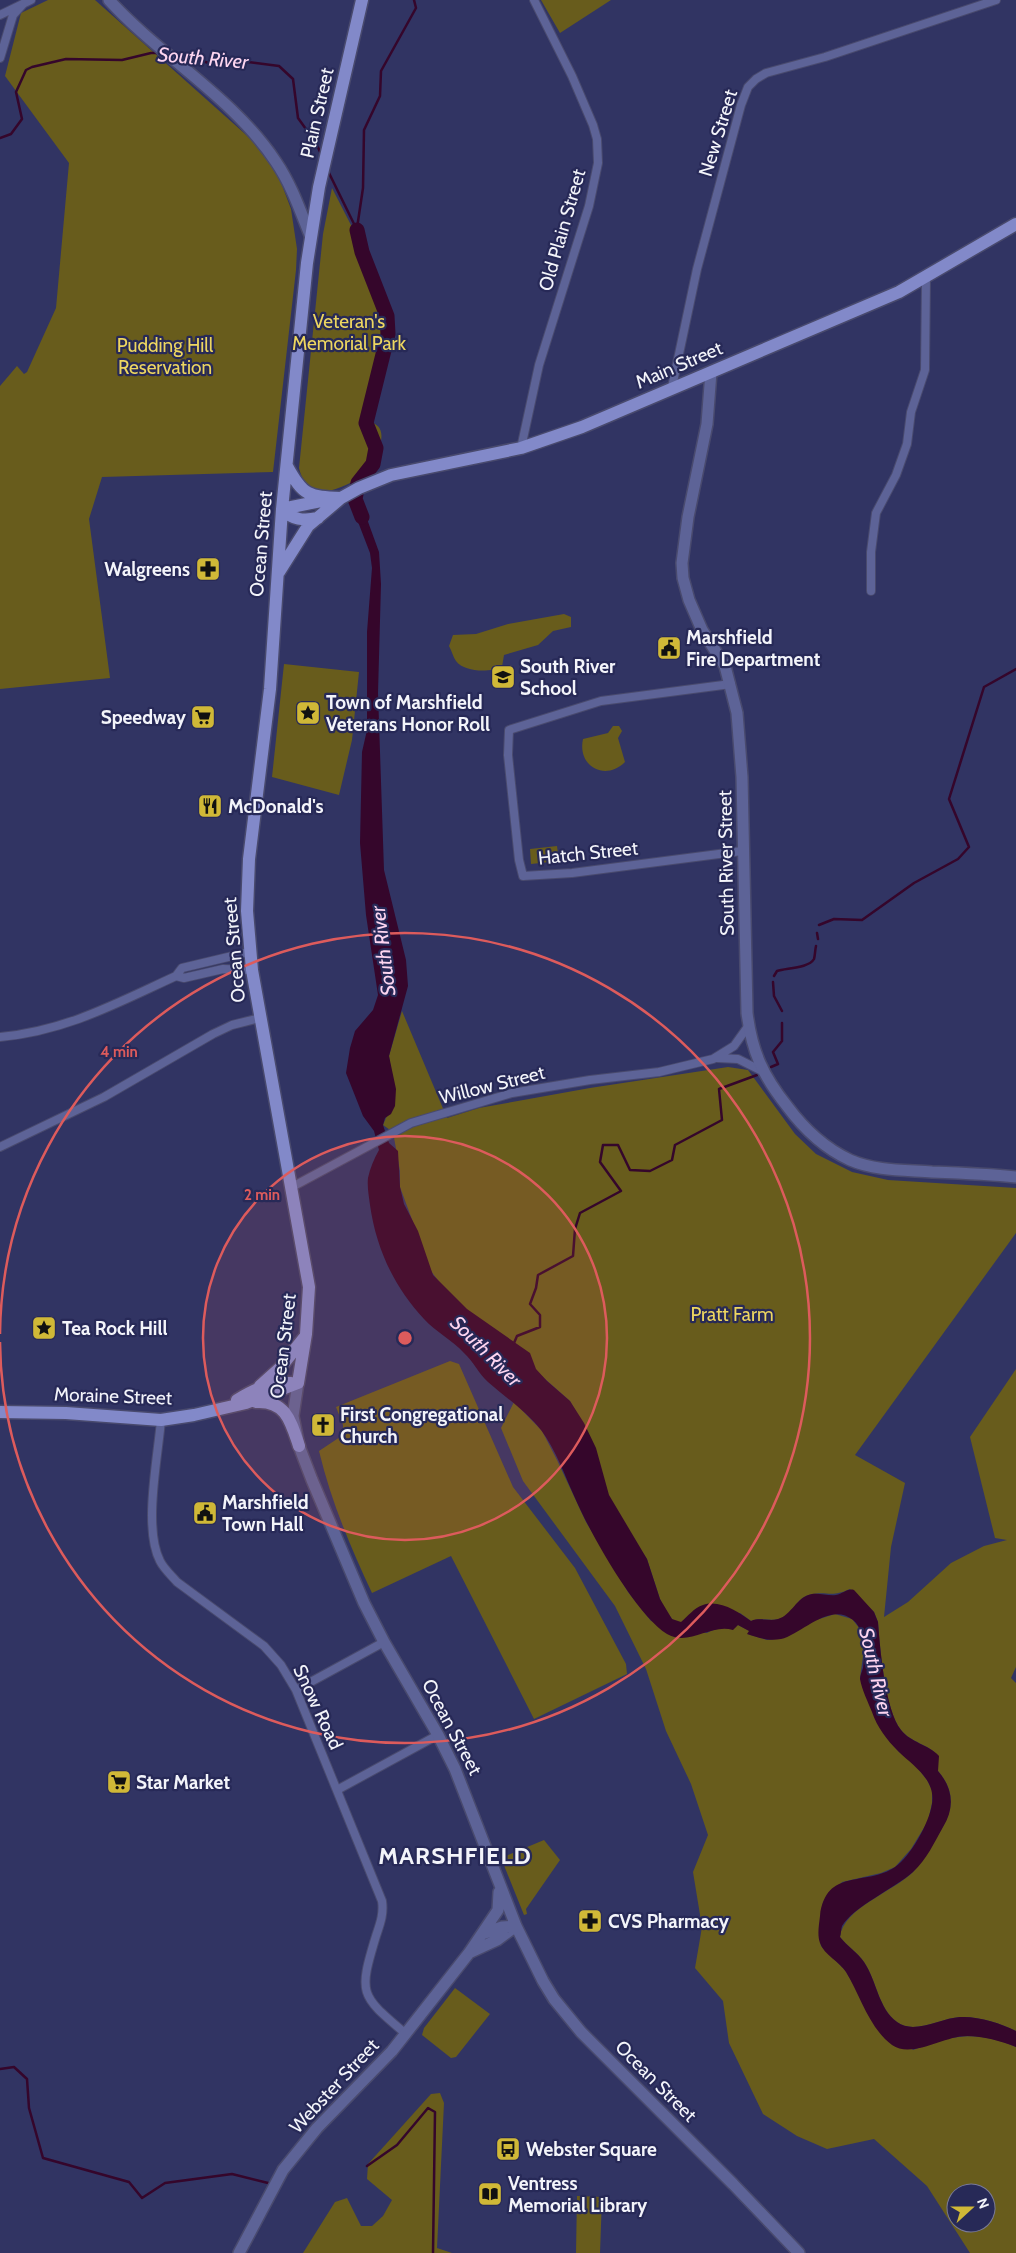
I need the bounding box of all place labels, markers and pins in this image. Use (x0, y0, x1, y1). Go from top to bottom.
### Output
pharmacy icon: Walgreens (195, 556, 221, 582)
place label: Walgreens (104, 558, 190, 581)
place label: Marshfield Fire Department (686, 626, 821, 671)
public building icon: Marshfield Fire Department (656, 635, 682, 661)
place label: South River School (520, 655, 616, 700)
school or university icon: South River School (490, 664, 516, 690)
place label: Town of Marshfield Veterans Honor Roll (326, 691, 490, 736)
place icon: Town of Marshfield Veterans Honor Roll (295, 700, 321, 726)
supermarket icon: Speedway (190, 704, 216, 730)
place label: Speedway (101, 706, 187, 729)
restaurant icon: McDonald's (197, 793, 223, 819)
place label: McDonald's (228, 795, 324, 818)
place icon: Tea Rock Hill (31, 1315, 57, 1341)
place label: Tea Rock Hill (62, 1317, 167, 1340)
centre of rings (396, 1329, 414, 1347)
place label: First Congregational Church (340, 1403, 503, 1448)
church icon: First Congregational Church (310, 1412, 336, 1438)
place label: Marshfield Town Hall (222, 1491, 309, 1536)
public building icon: Marshfield Town Hall (192, 1500, 218, 1526)
supermarket icon: Star Market (106, 1769, 132, 1795)
place label: Star Market (136, 1771, 230, 1794)
pharmacy icon: CVS Pharmacy (577, 1908, 603, 1934)
place label: CVS Pharmacy (608, 1910, 730, 1933)
bus stop icon: Webster Square (495, 2136, 521, 2162)
place label: Webster Square (526, 2138, 657, 2161)
place label: Ventress Memorial Library (508, 2172, 648, 2217)
library icon: Ventress Memorial Library (477, 2181, 503, 2207)

